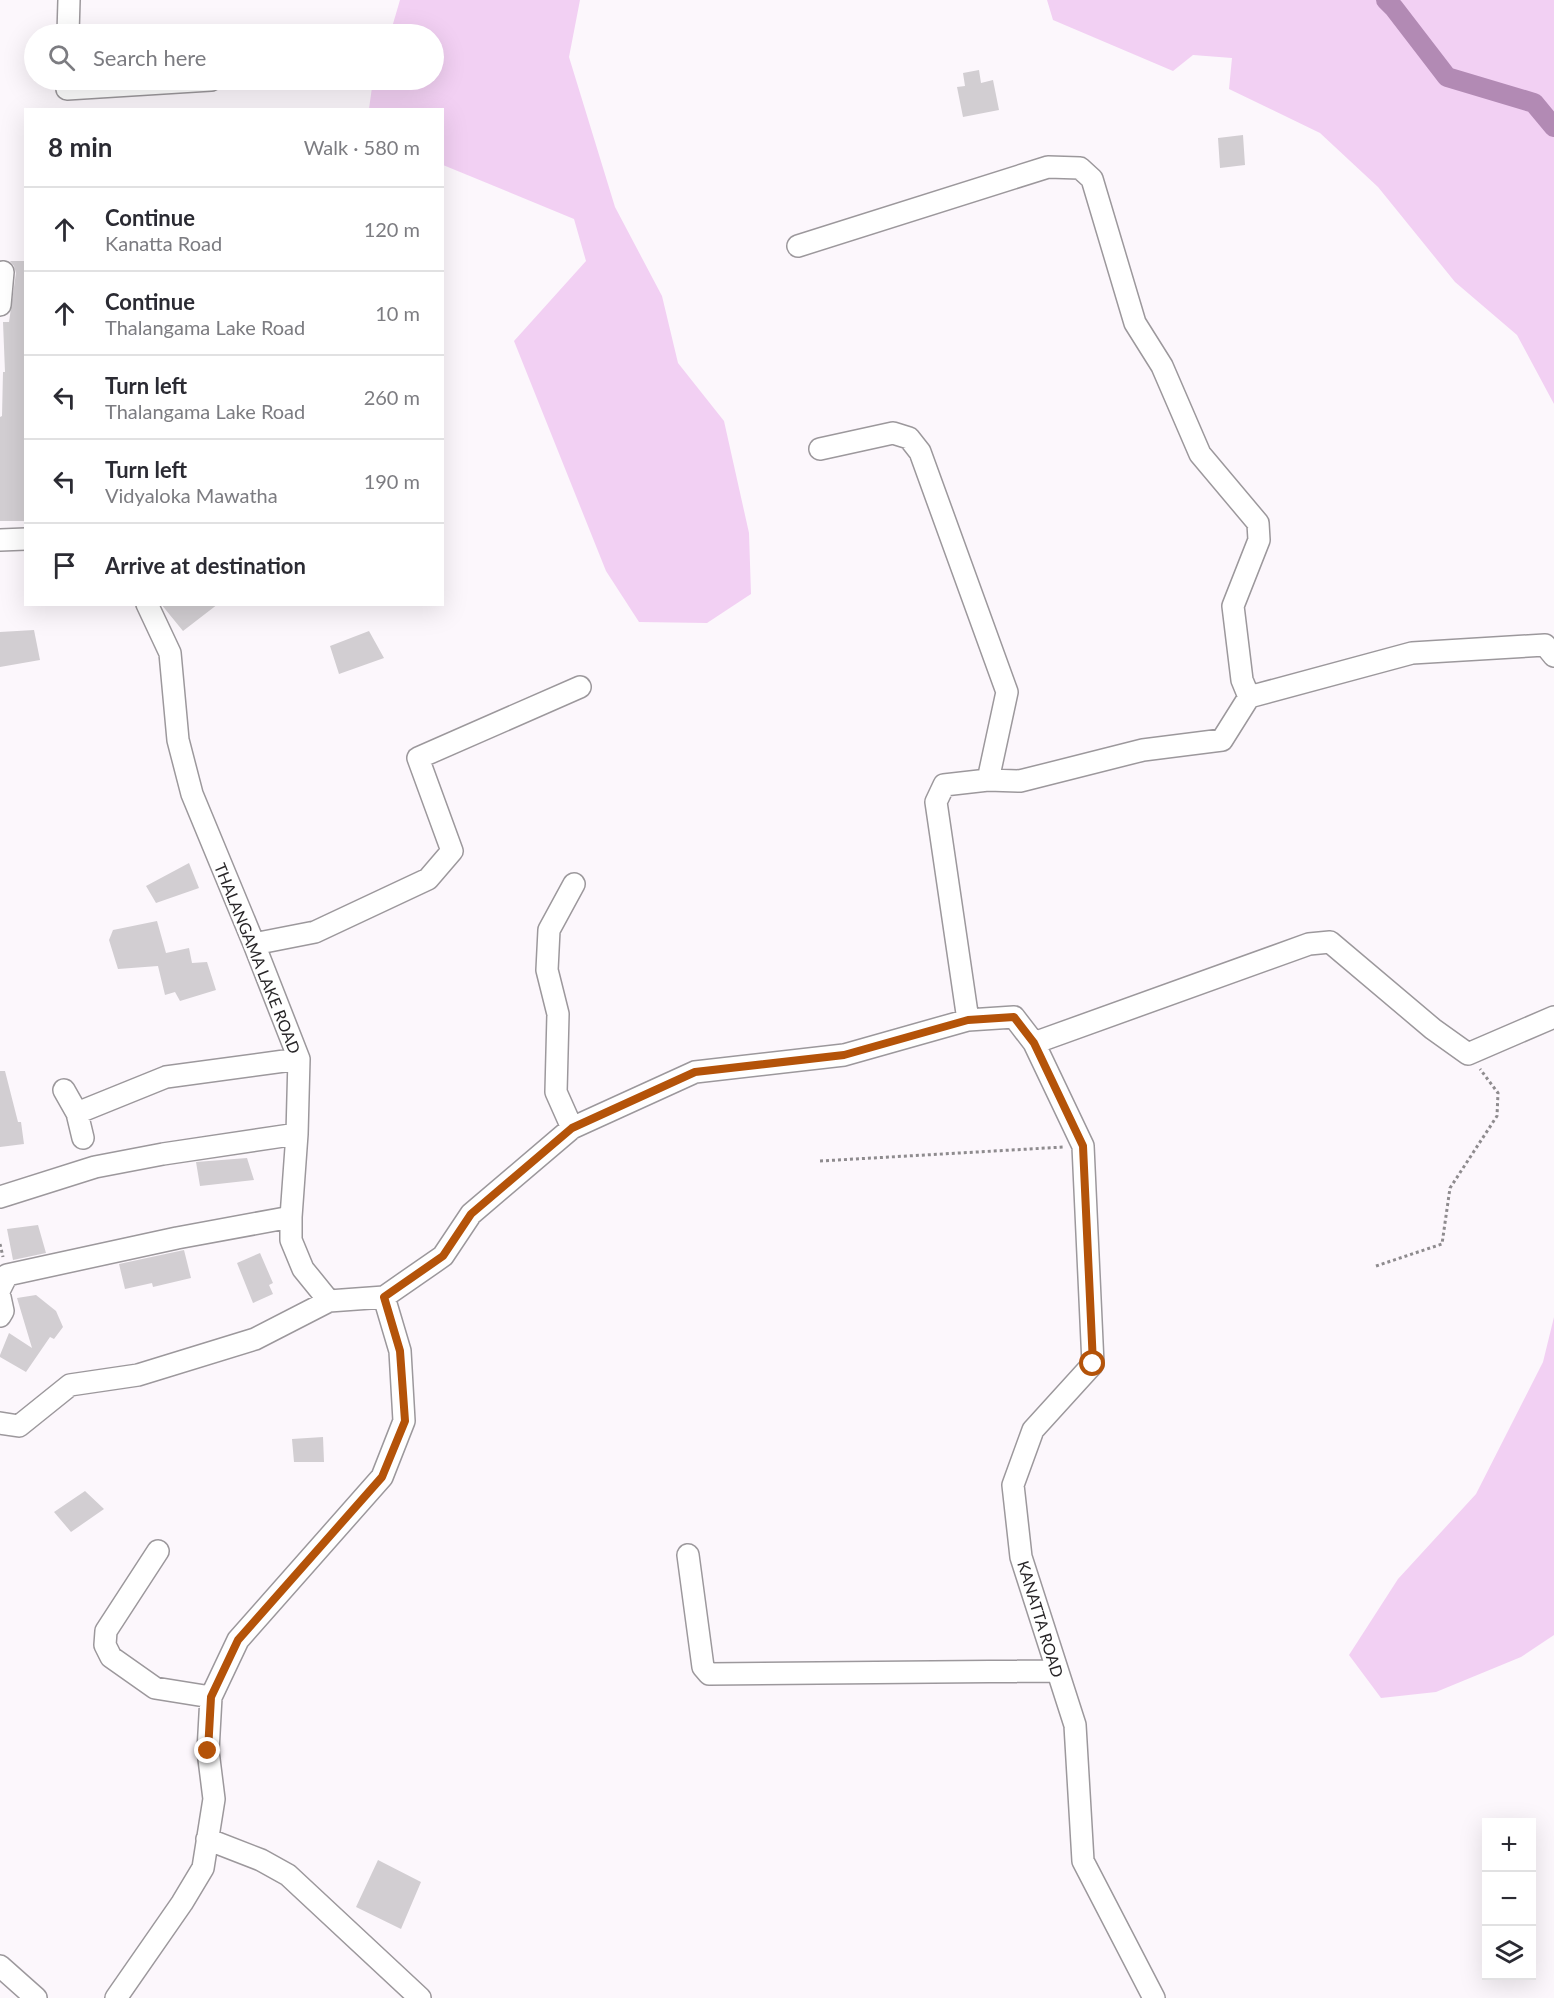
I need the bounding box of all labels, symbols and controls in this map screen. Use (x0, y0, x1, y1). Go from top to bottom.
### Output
search box (24, 24, 444, 90)
icon: search (45, 41, 78, 74)
text: Search here (93, 44, 206, 71)
text: 8 min (48, 131, 112, 163)
text: Walk · 580 m (304, 135, 420, 159)
text: Continue (105, 204, 195, 231)
icon: ahead (48, 213, 81, 246)
text: 120 m (364, 217, 420, 241)
text: Kanatta Road (105, 231, 222, 255)
text: Continue (105, 288, 195, 315)
icon: ahead (48, 297, 81, 330)
text: 10 m (375, 301, 420, 325)
text: Thalangama Lake Road (105, 315, 305, 339)
text: Turn left (105, 372, 187, 399)
icon: left (48, 381, 81, 414)
text: 260 m (364, 385, 420, 409)
text: Thalangama Lake Road (105, 399, 305, 423)
text: Turn left (105, 456, 187, 483)
icon: left (48, 465, 81, 498)
text: 190 m (364, 469, 420, 493)
text: Vidyaloka Mawatha (105, 483, 278, 507)
icon: arrive (48, 549, 81, 582)
text: Arrive at destination (105, 552, 306, 579)
street label: THALANGAMA LAKE ROAD (211, 860, 305, 1056)
route start (1079, 1350, 1105, 1376)
street label: KANATTA ROAD (1014, 1558, 1068, 1680)
route end (194, 1737, 220, 1763)
map controls (1482, 1818, 1536, 1980)
button: + (1482, 1818, 1536, 1872)
button: − (1482, 1872, 1536, 1926)
button: layers (1482, 1926, 1536, 1980)

